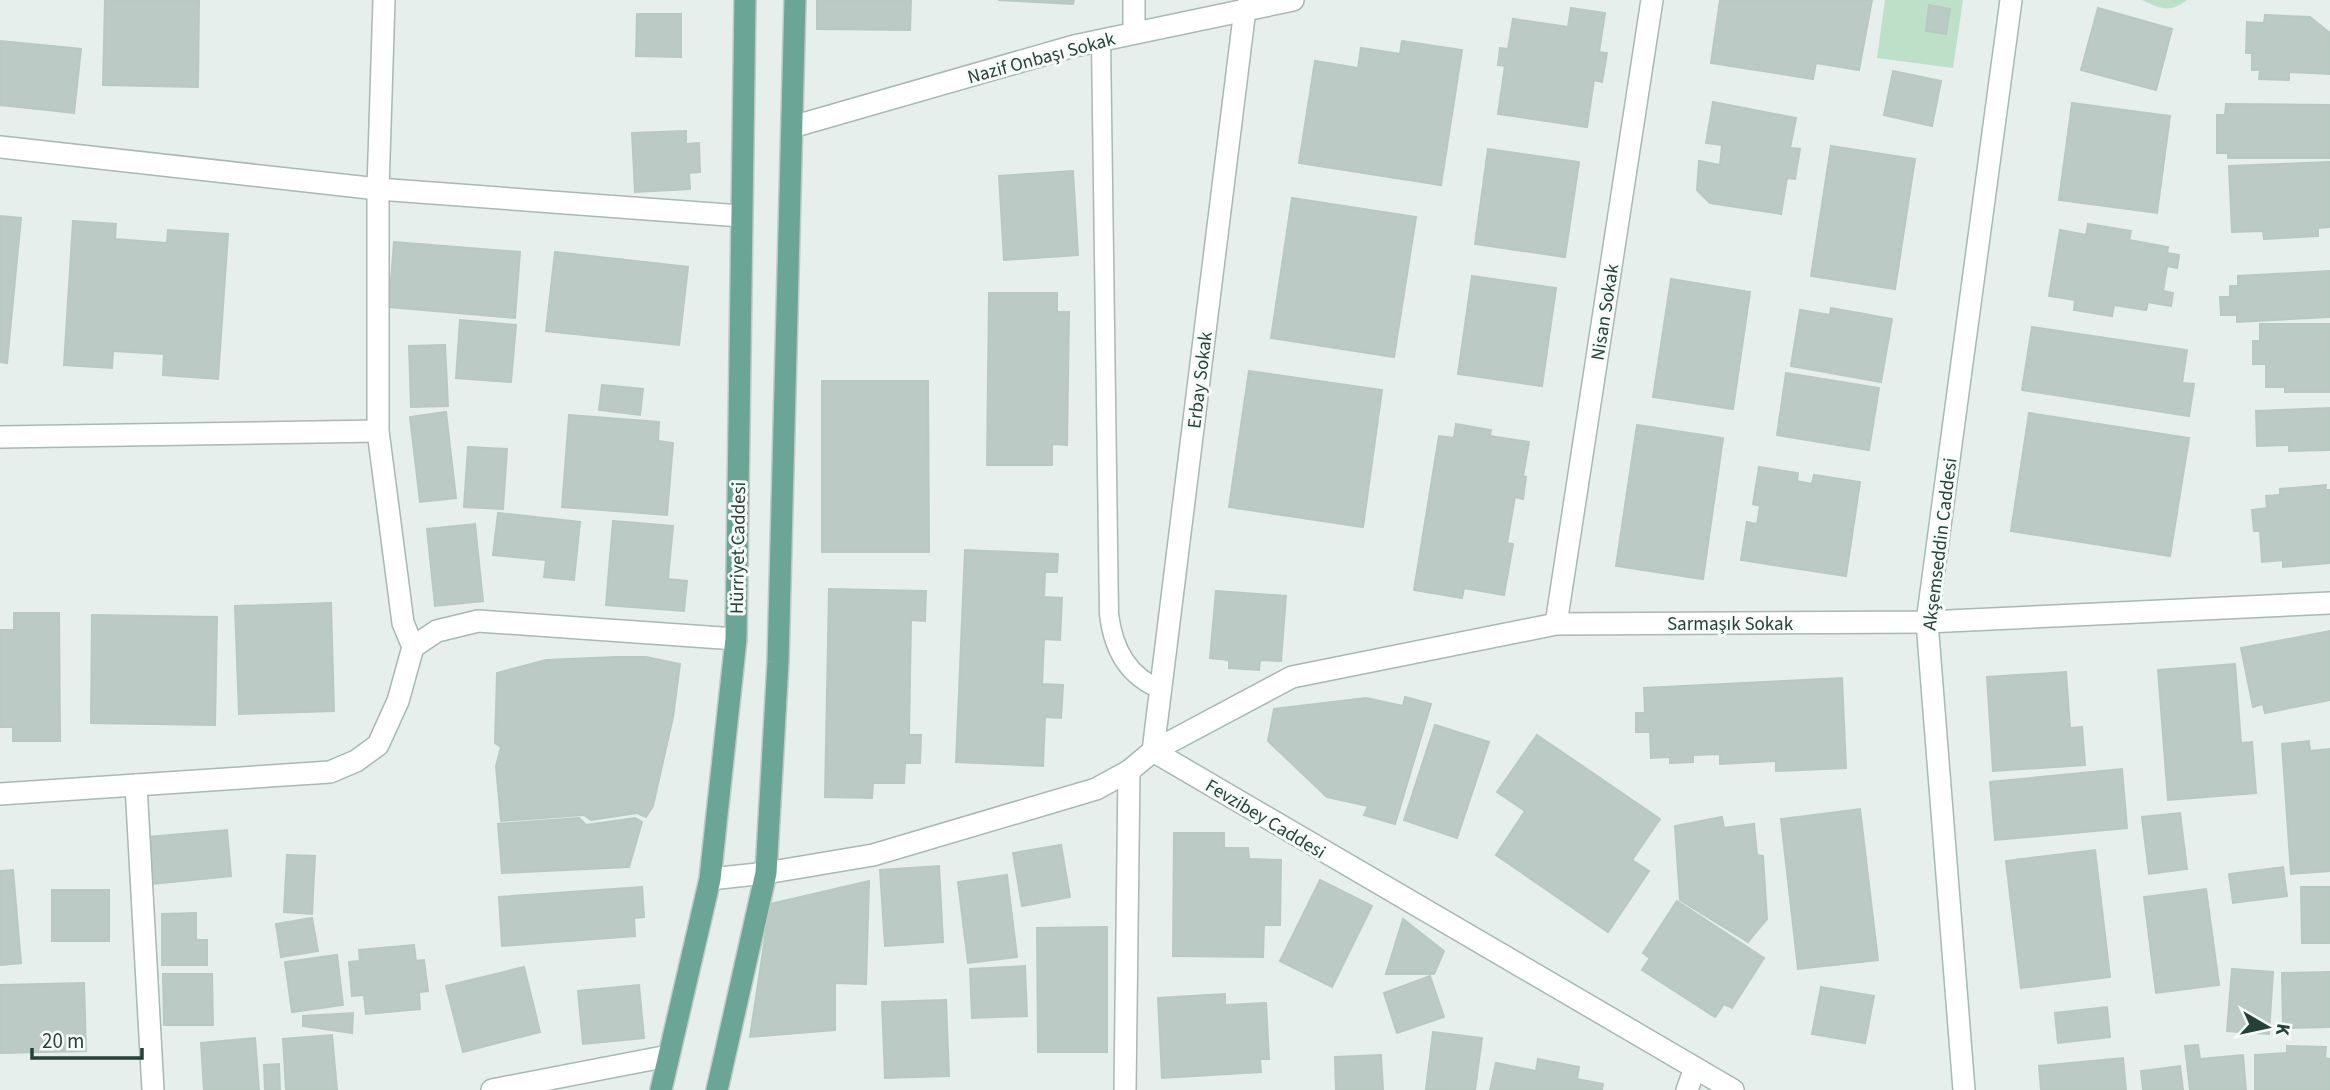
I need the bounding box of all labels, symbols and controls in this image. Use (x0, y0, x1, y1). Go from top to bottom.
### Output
street label: Nazif Onbaşı Sokak (965, 26, 1119, 91)
street label: Nisan Sokak (1585, 261, 1627, 362)
street label: Erbay Sokak (1181, 329, 1220, 430)
street label: Akşemseddin Caddesi (1917, 456, 1964, 632)
street label: Hürriyet Caddesi (724, 482, 753, 614)
street label: Sarmaşık Sokak (1667, 611, 1794, 638)
street label: Fevzibey Caddesi (1200, 773, 1331, 866)
north arrow (2232, 992, 2302, 1062)
scale bar (32, 1016, 142, 1060)
text: K (2268, 1022, 2297, 1038)
text: 20 m (42, 1026, 84, 1056)

